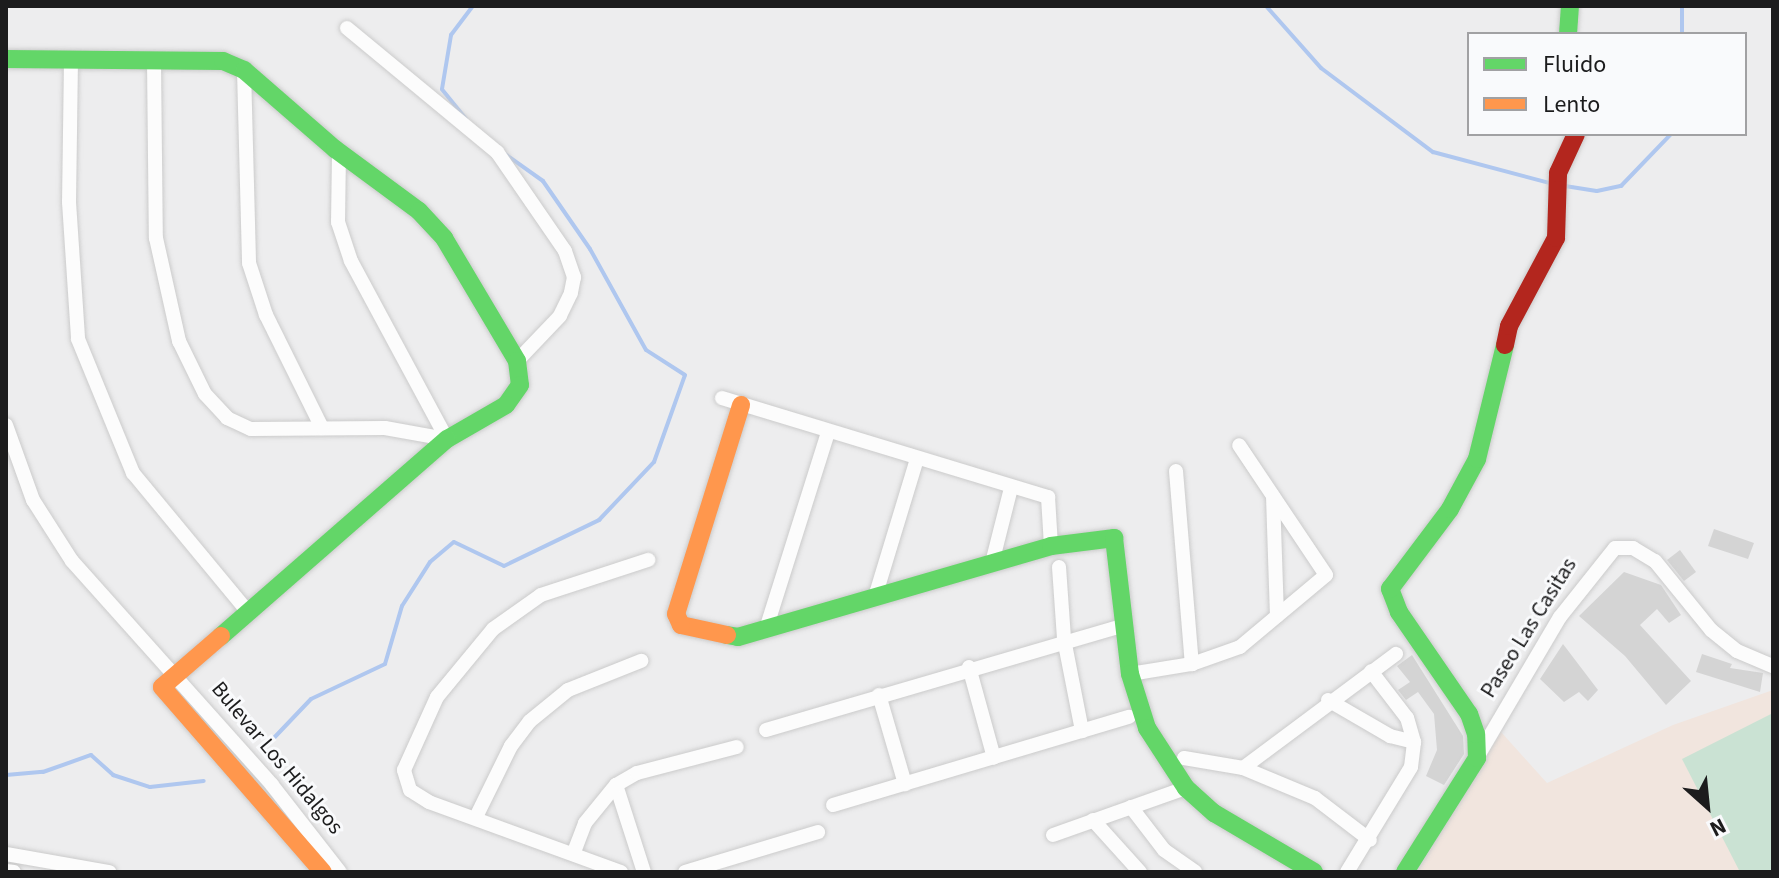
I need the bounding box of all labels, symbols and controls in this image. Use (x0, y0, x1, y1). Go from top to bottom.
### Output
legend (1467, 32, 1747, 136)
text: Fluido (1543, 47, 1606, 82)
text: Lento (1543, 87, 1600, 122)
street label: Paseo Las Casitas (1475, 553, 1583, 703)
street label: Bulevar Los Hidalgos (206, 676, 348, 840)
north arrow (1667, 766, 1747, 846)
text: N (1704, 810, 1732, 845)

